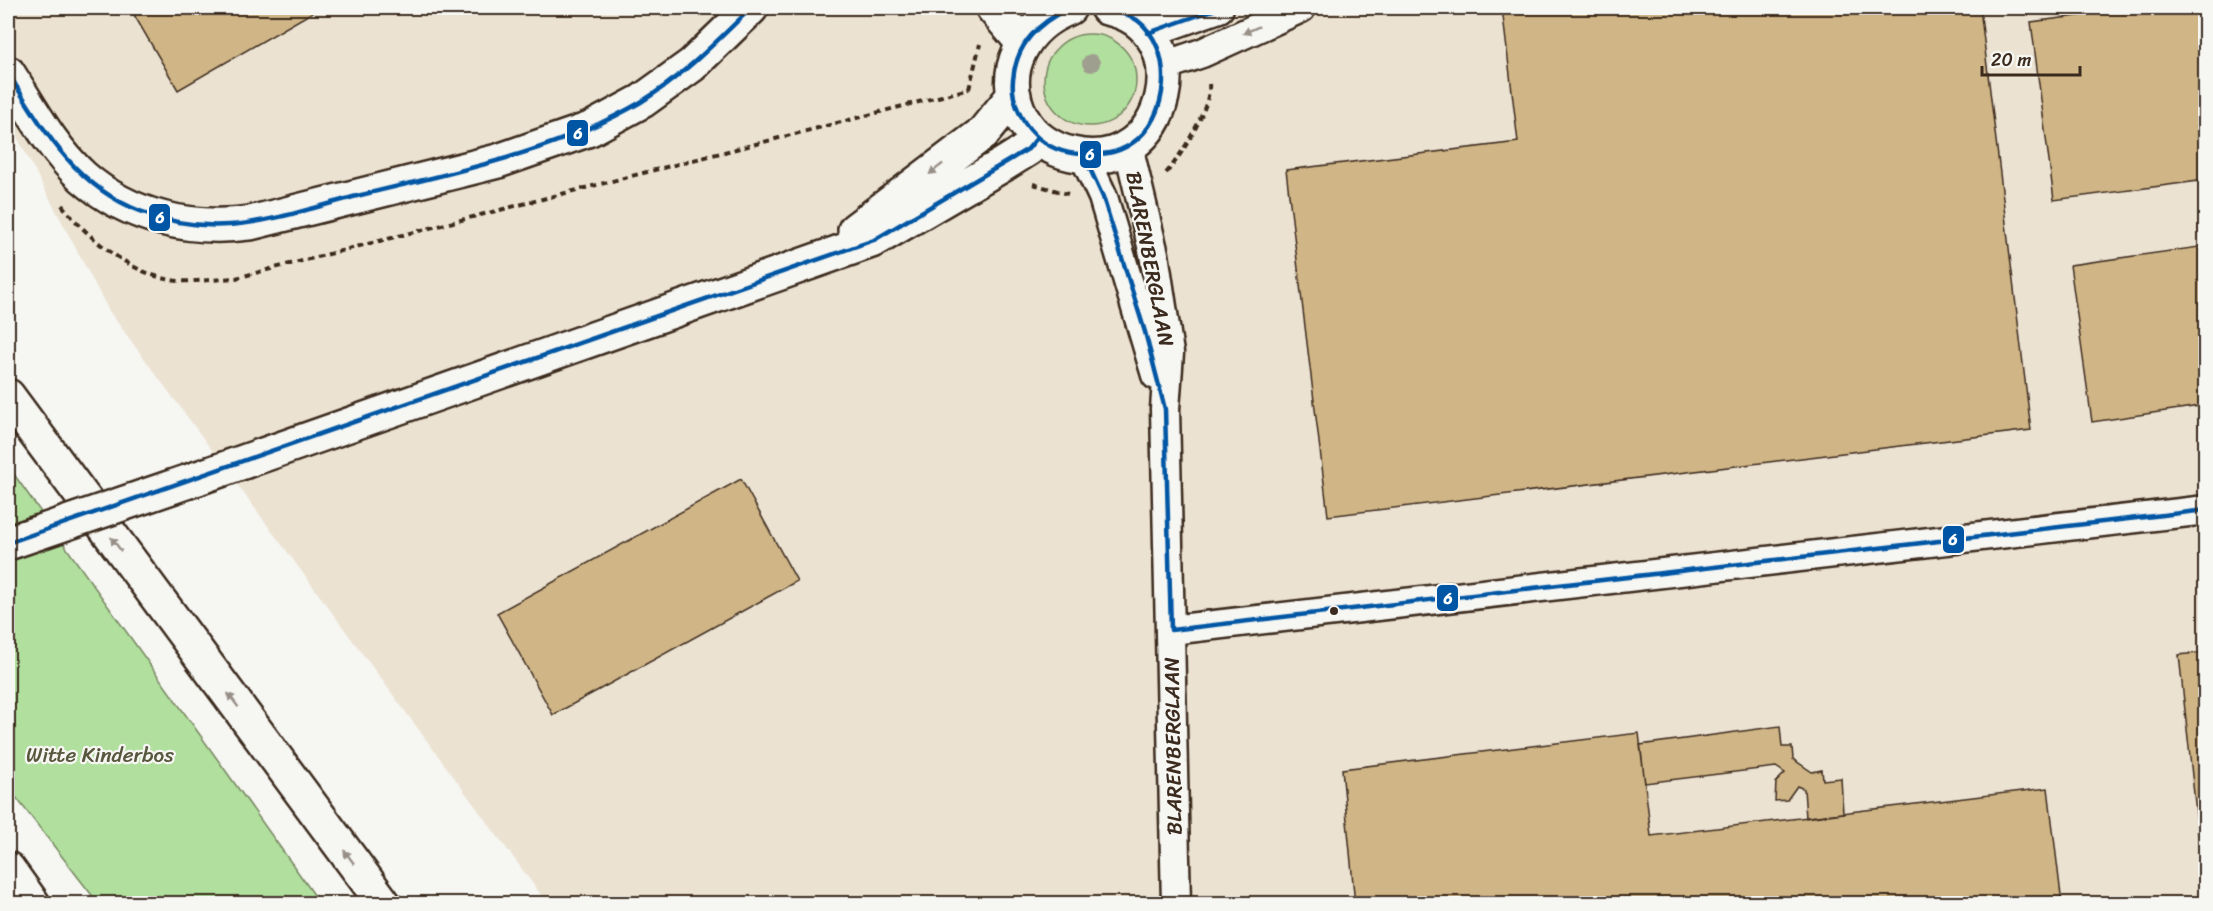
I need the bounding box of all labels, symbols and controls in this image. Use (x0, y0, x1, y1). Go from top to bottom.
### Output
one-way arrow (1243, 26, 1260, 35)
scale bar (1982, 39, 2080, 77)
text: 20 m (1991, 44, 2031, 76)
line badge: 6 (566, 119, 589, 147)
text: 6 (572, 119, 583, 148)
line badge: 6 (1079, 140, 1102, 169)
text: 6 (1084, 140, 1095, 169)
one-way arrow (929, 162, 944, 174)
street label: BLARENBERGLAAN (1114, 168, 1186, 350)
line badge: 6 (148, 203, 171, 232)
text: 6 (154, 203, 165, 232)
line badge: 6 (1942, 525, 1965, 554)
text: 6 (1947, 525, 1958, 554)
one-way arrow (110, 536, 122, 552)
line badge: 6 (1436, 584, 1459, 612)
text: 6 (1442, 584, 1453, 613)
unlabelled marker (1328, 605, 1340, 617)
street label: BLARENBERGLAAN (1152, 656, 1194, 835)
one-way arrow (227, 693, 239, 708)
park label: Witte Kinderbos (26, 736, 174, 774)
one-way arrow (343, 849, 355, 865)

